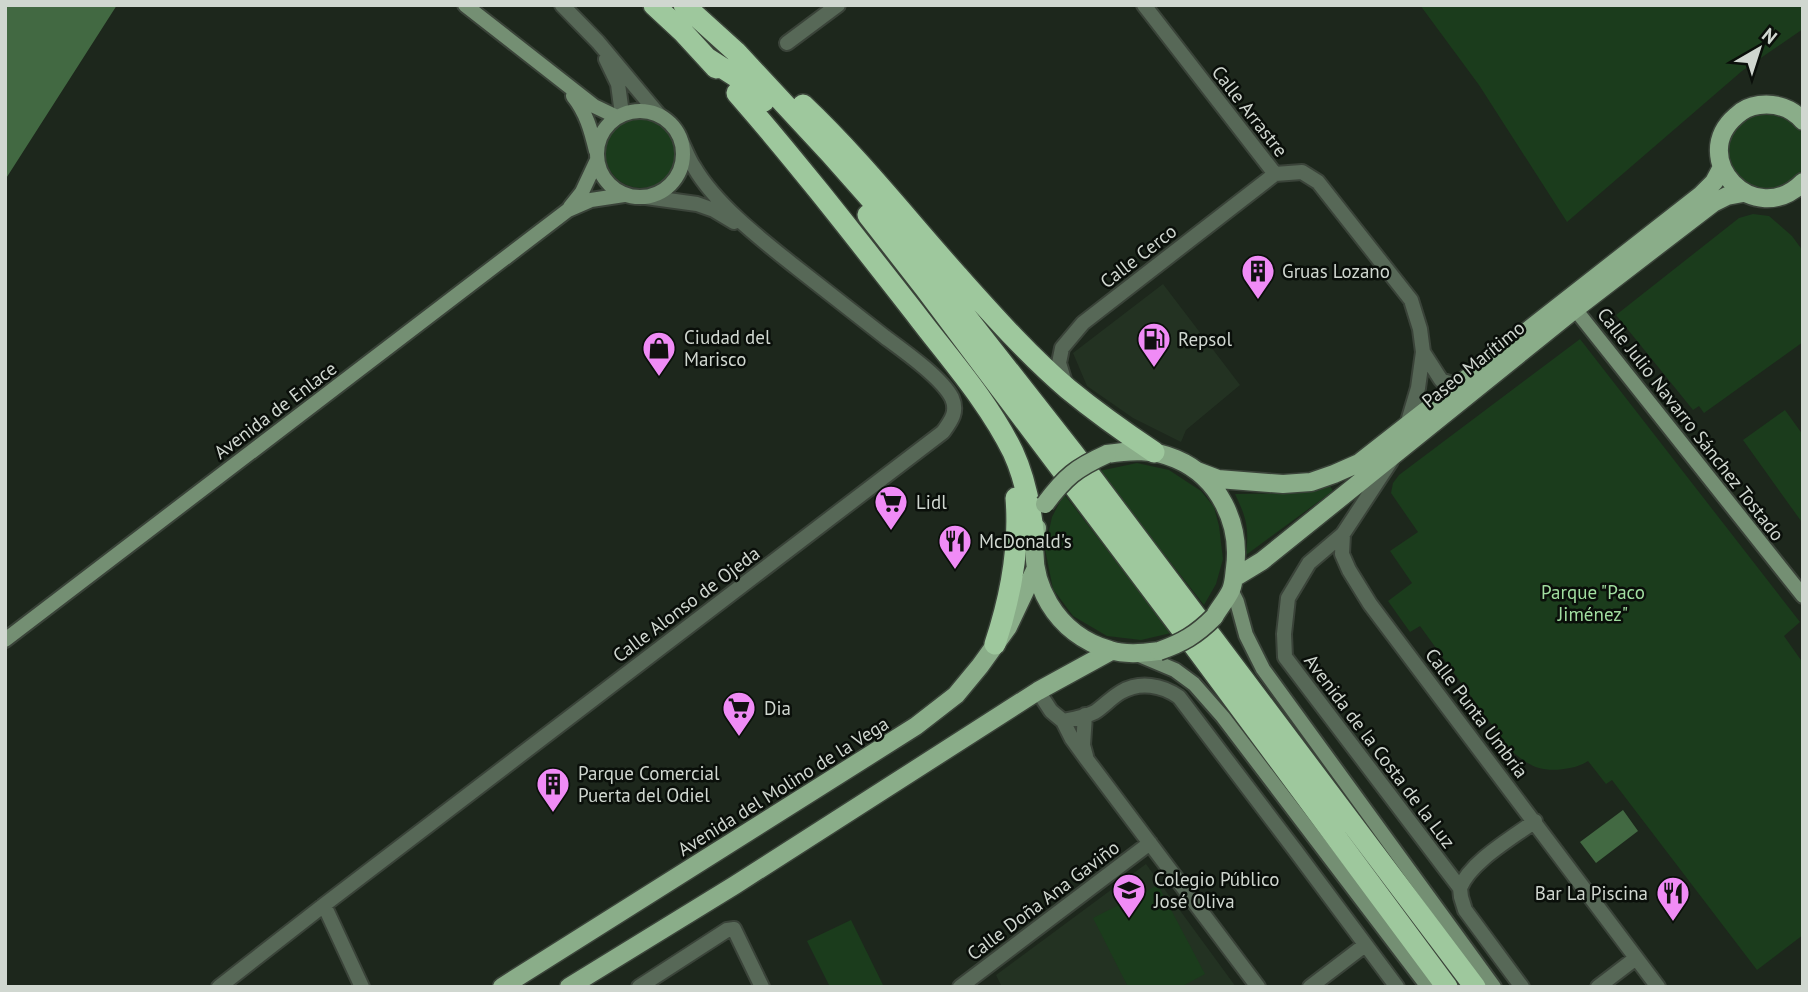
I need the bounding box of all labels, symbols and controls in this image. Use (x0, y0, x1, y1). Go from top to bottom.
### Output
north arrow (1724, 14, 1794, 84)
text: N (1757, 23, 1782, 49)
street label: Calle Arrastre (1207, 61, 1293, 161)
street label: Calle Cerco (1095, 219, 1181, 293)
building icon: Gruas Lozano (1239, 252, 1277, 301)
place label: Gruas Lozano (1282, 259, 1390, 283)
street label: Calle Julio Navarro Sánchez Tostado (1592, 302, 1790, 546)
street label: Paseo Marítimo (1417, 315, 1529, 413)
fuel station icon: Repsol (1135, 320, 1173, 369)
place label: Ciudad del Marisco (684, 325, 771, 371)
place label: Repsol (1178, 327, 1233, 351)
shop icon: Ciudad del Marisco (640, 329, 678, 378)
street label: Avenida de Enlace (209, 356, 341, 464)
supermarket icon: Lidl (872, 483, 910, 532)
place label: Lidl (916, 490, 947, 514)
restaurant icon: McDonald's (936, 522, 974, 571)
place label: McDonald's (979, 529, 1072, 553)
street label: Calle Alonso de Ojeda (608, 541, 764, 667)
park label: Parque "Paco Jiménez" (1541, 580, 1645, 626)
street label: Calle Punta Umbría (1420, 643, 1534, 783)
street label: Avenida de la Costa de la Luz (1299, 649, 1461, 853)
supermarket icon: Dia (720, 689, 758, 738)
place label: Dia (764, 696, 791, 720)
street label: Avenida del Molino de la Vega (673, 711, 893, 861)
place label: Parque Comercial Puerta del Odiel (578, 761, 720, 807)
building icon: Parque Comercial Puerta del Odiel (534, 765, 572, 814)
street label: Calle Doña Ana Gaviño (962, 835, 1124, 965)
place label: Colegio Público José Oliva (1153, 867, 1279, 913)
school or university icon: Colegio Público José Oliva (1110, 871, 1148, 920)
restaurant icon: Bar La Piscina (1654, 874, 1692, 923)
place label: Bar La Piscina (1535, 881, 1648, 905)

